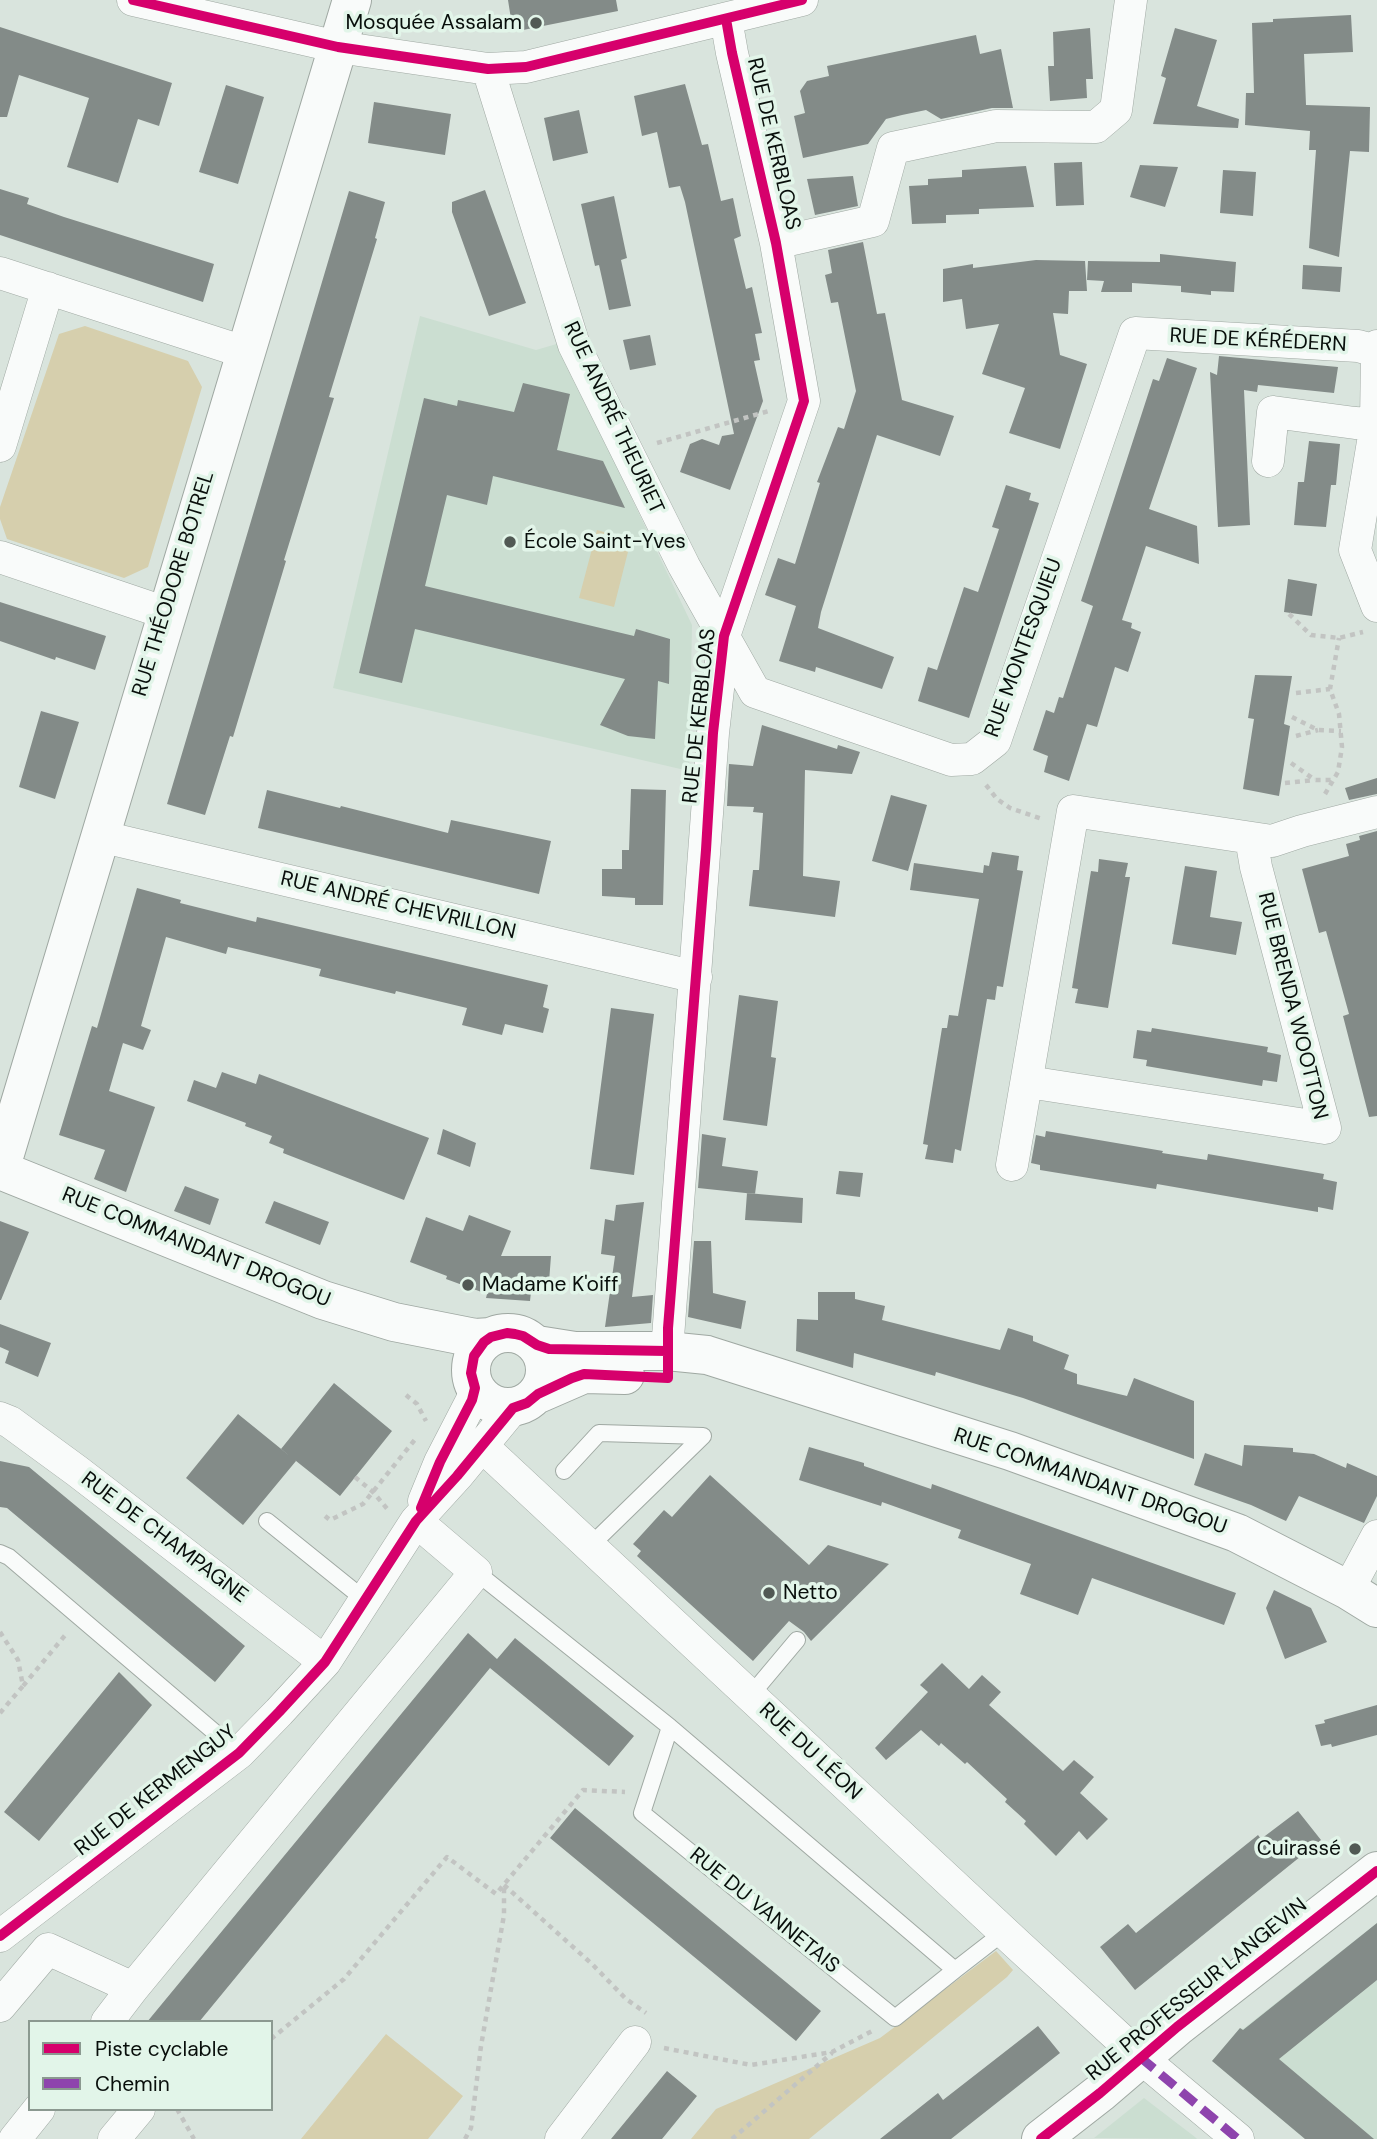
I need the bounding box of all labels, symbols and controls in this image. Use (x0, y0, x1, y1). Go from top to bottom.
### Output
place label: Mosquée Assalam (345, 10, 522, 36)
marker: Mosquée Assalam (528, 15, 544, 31)
street label: RUE DE KERBLOAS (741, 55, 805, 233)
street label: RUE ANDRÉ THEURIET (557, 318, 669, 518)
street label: RUE DE KÉRÉDERN (1169, 324, 1347, 358)
street label: RUE THÉODORE BOTREL (128, 468, 220, 700)
place label: École Saint-Yves (524, 529, 686, 555)
marker: École Saint-Yves (502, 534, 518, 550)
street label: RUE MONTESQUIEU (980, 555, 1068, 741)
street label: RUE DE KERBLOAS (678, 627, 722, 805)
street label: RUE ANDRÉ CHEVRILLON (278, 867, 518, 945)
street label: RUE BRENDA WOOTTON (1252, 890, 1332, 1122)
street label: RUE COMMANDANT DROGOU (58, 1183, 334, 1313)
place label: Madame K'oiff (482, 1272, 618, 1298)
marker: Madame K'oiff (460, 1277, 476, 1293)
street label: RUE COMMANDANT DROGOU (950, 1423, 1230, 1541)
street label: RUE DE CHAMPAGNE (76, 1467, 252, 1609)
place label: Netto (783, 1580, 838, 1606)
marker: Netto (761, 1585, 777, 1601)
street label: RUE DU LÉON (753, 1698, 867, 1806)
street label: RUE DE KERMENGUY (70, 1720, 242, 1862)
place label: Cuirassé (1257, 1836, 1341, 1862)
marker: Cuirassé (1347, 1841, 1363, 1857)
street label: RUE DU VANNETAIS (684, 1843, 844, 1979)
street label: RUE PROFESSEUR LANGEVIN (1082, 1893, 1312, 2087)
legend (28, 2020, 273, 2111)
text: Piste cyclable (95, 2035, 228, 2063)
text: Chemin (95, 2070, 170, 2098)

